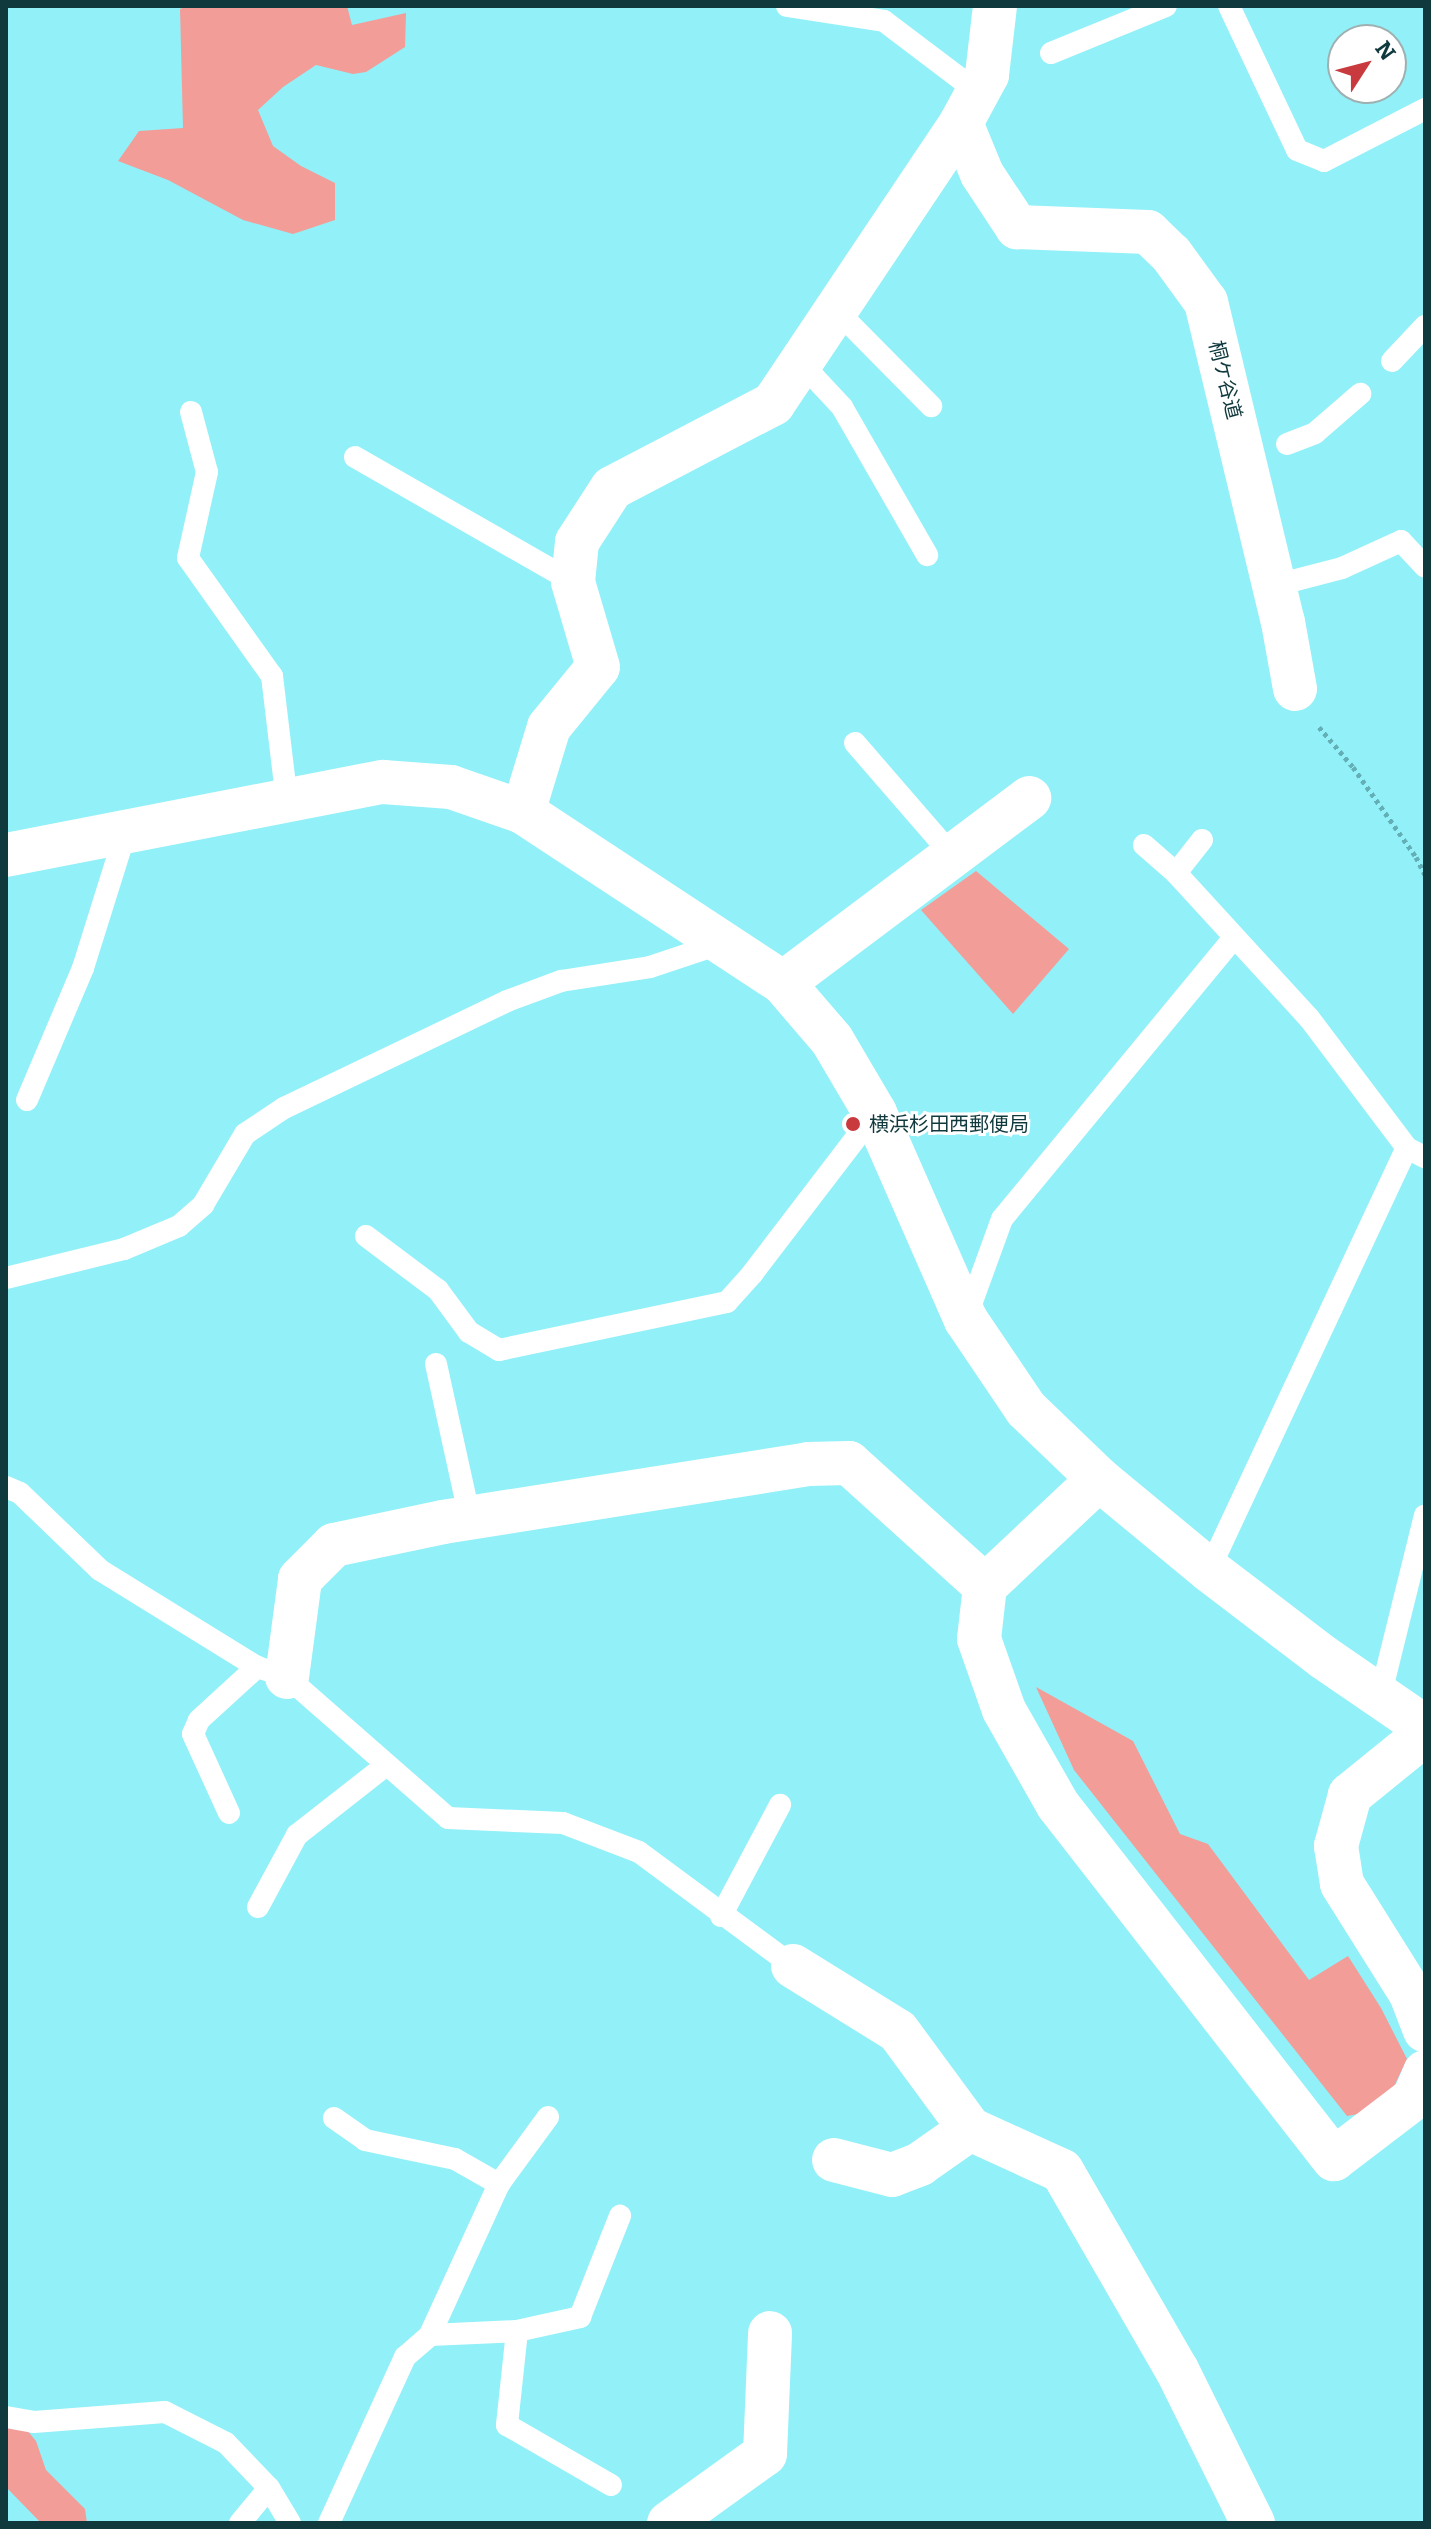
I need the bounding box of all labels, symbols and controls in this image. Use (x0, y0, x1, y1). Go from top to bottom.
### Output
north arrow (1327, 24, 1407, 104)
text: N (1369, 36, 1401, 66)
street label: 桐ケ谷道 (1204, 338, 1246, 422)
place label: 横浜杉田西郵便局 (869, 1112, 1029, 1136)
marker: 横浜杉田西郵便局 (844, 1115, 862, 1133)

